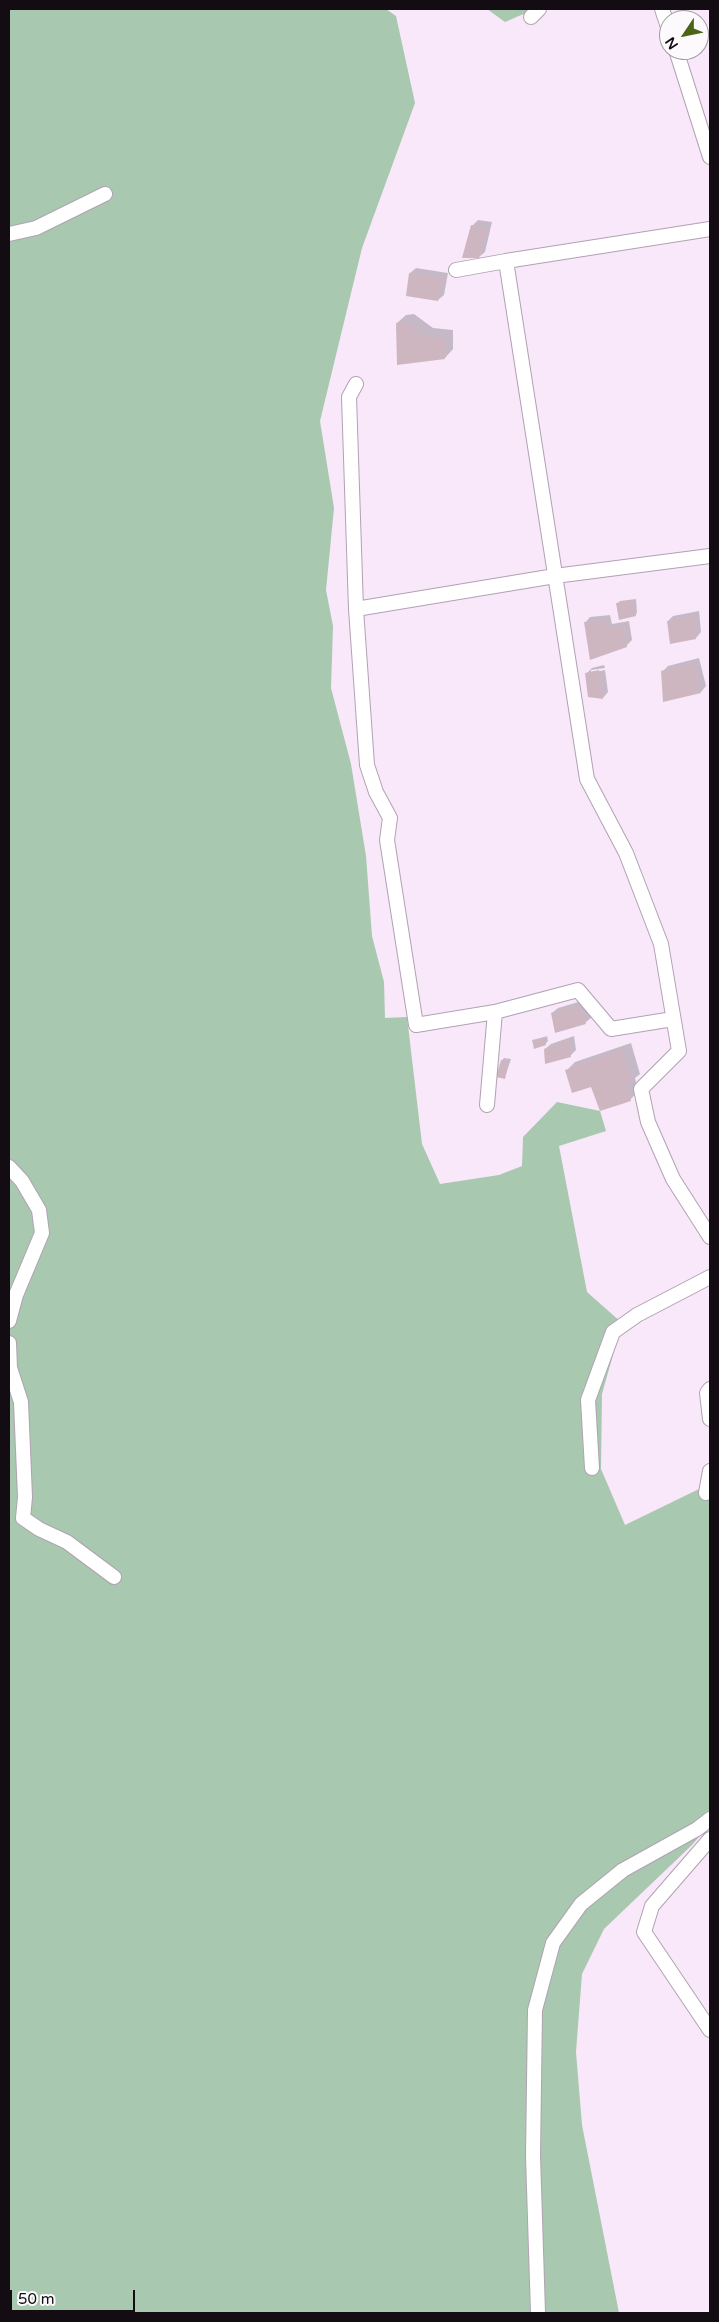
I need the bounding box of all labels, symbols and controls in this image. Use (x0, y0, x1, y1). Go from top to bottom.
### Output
north arrow (659, 10, 709, 60)
text: N (662, 34, 682, 53)
scale bar (12, 2280, 138, 2312)
text: 50 m (18, 2290, 55, 2308)

